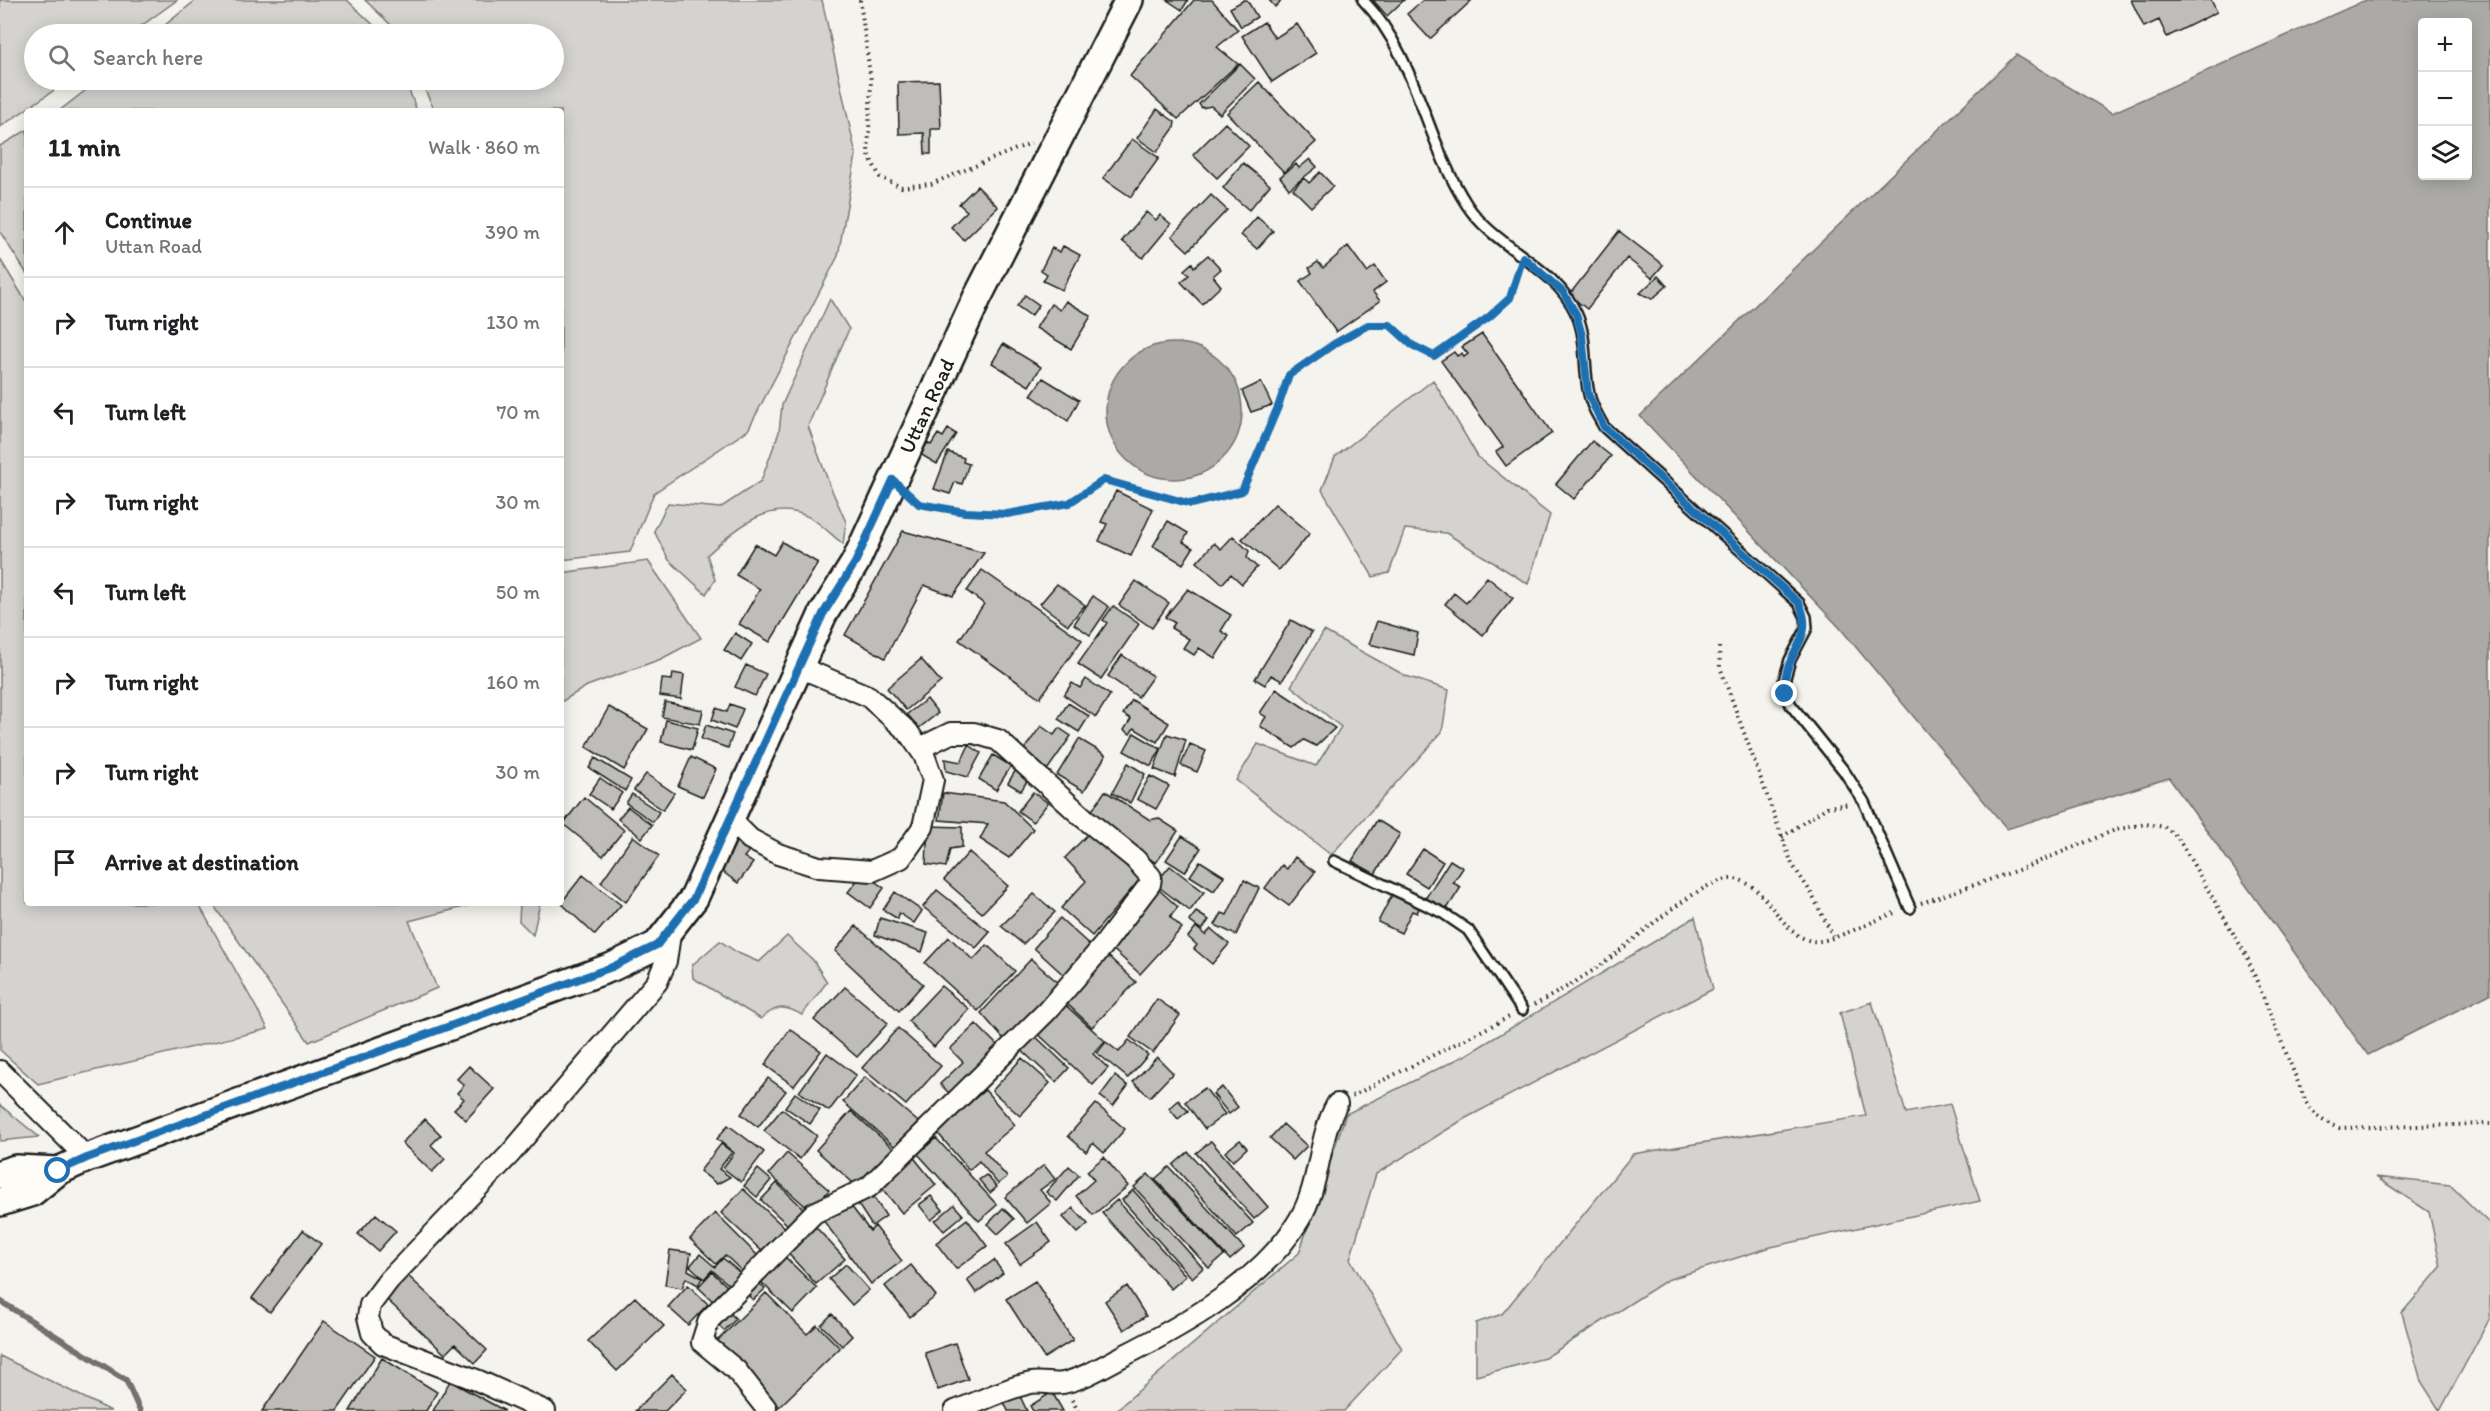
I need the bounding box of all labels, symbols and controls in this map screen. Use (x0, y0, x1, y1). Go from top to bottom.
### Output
map controls (2418, 18, 2472, 180)
button: + (2418, 18, 2472, 72)
search box (24, 24, 564, 90)
icon: search (45, 41, 78, 74)
text: Search here (93, 44, 203, 71)
button: − (2418, 72, 2472, 126)
button: layers (2418, 126, 2472, 180)
text: 11 min (48, 131, 120, 163)
text: Walk · 860 m (428, 135, 540, 159)
text: Continue (105, 207, 192, 234)
icon: ahead (48, 216, 81, 249)
text: 390 m (485, 220, 540, 244)
text: Uttan Road (105, 234, 202, 258)
icon: right (48, 306, 81, 339)
text: Turn right (105, 309, 199, 336)
text: 130 m (486, 310, 540, 334)
street label: Uttan Road (894, 354, 959, 457)
icon: left (48, 396, 81, 429)
text: Turn left (105, 399, 186, 426)
text: 70 m (496, 400, 540, 424)
icon: right (48, 486, 81, 519)
text: Turn right (105, 489, 199, 516)
text: 30 m (495, 490, 540, 514)
icon: left (48, 576, 81, 609)
text: Turn left (105, 579, 186, 606)
text: 50 m (496, 580, 540, 604)
icon: right (48, 666, 81, 699)
text: Turn right (105, 669, 199, 696)
text: 160 m (487, 670, 540, 694)
route end (1771, 680, 1797, 706)
icon: right (48, 756, 81, 789)
text: Turn right (105, 759, 199, 786)
text: 30 m (495, 760, 540, 784)
icon: arrive (48, 846, 81, 879)
text: Arrive at destination (105, 849, 299, 876)
route start (44, 1157, 70, 1183)

